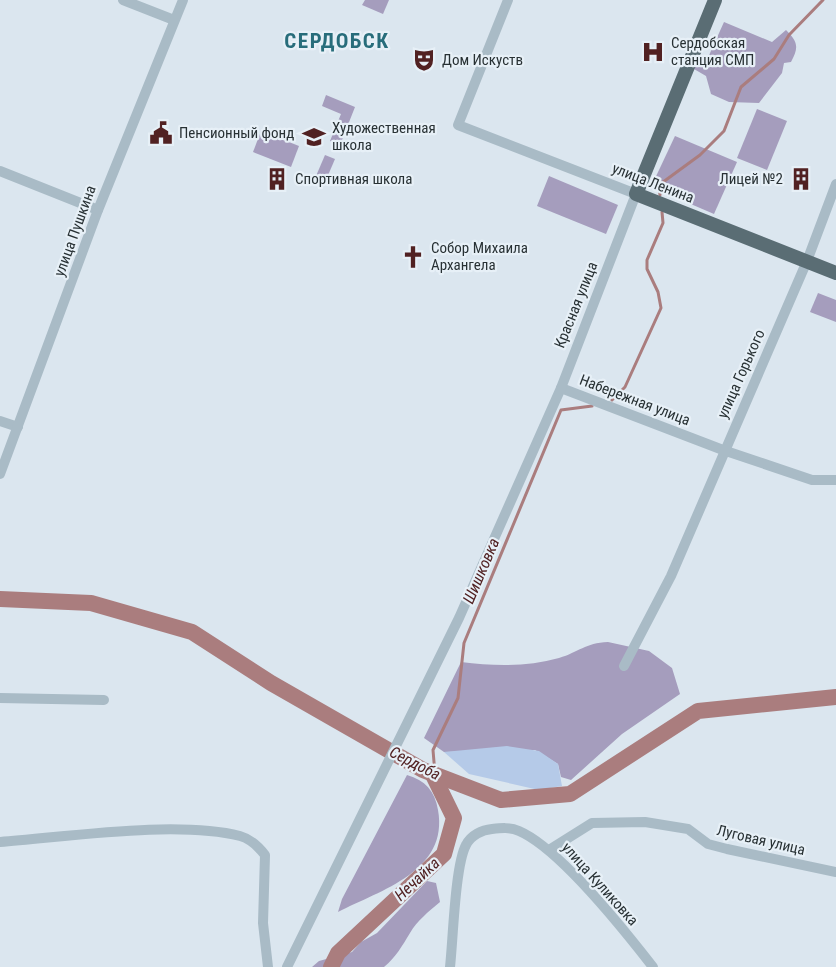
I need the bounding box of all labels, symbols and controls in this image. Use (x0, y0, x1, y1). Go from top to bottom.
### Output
district label: СЕРДОБСК (284, 29, 390, 53)
place label: Сердобская станция СМП (671, 34, 754, 69)
hospital icon: Сердобская станция СМП (640, 39, 666, 65)
theatre icon: Дом Искуств (411, 47, 437, 73)
place label: Дом Искуств (442, 51, 523, 69)
place label: Художественная школа (332, 119, 436, 154)
public building icon: Пенсионный фонд (148, 120, 174, 146)
place label: Пенсионный фонд (179, 124, 294, 142)
school or university icon: Художественная школа (301, 124, 327, 150)
street label: улица Ленина (610, 159, 696, 207)
building icon: Спортивная школа (264, 166, 290, 192)
building icon: Лицей №2 (788, 166, 814, 192)
place label: Спортивная школа (295, 170, 412, 188)
place label: Лицей №2 (719, 170, 783, 188)
street label: улица Пушкина (50, 183, 100, 279)
place label: Собор Михаила Архангела (431, 239, 528, 274)
church icon: Собор Михаила Архангела (400, 244, 426, 270)
street label: Красная улица (551, 259, 601, 351)
street label: улица Горького (713, 327, 769, 421)
street label: Набережная улица (577, 371, 693, 429)
water label: Шишковка (459, 535, 503, 607)
water label: Сердоба (386, 742, 444, 784)
street label: Луговая улица (715, 821, 807, 859)
street label: улица Куликовка (558, 839, 642, 929)
water label: Нечайка (391, 853, 443, 905)

